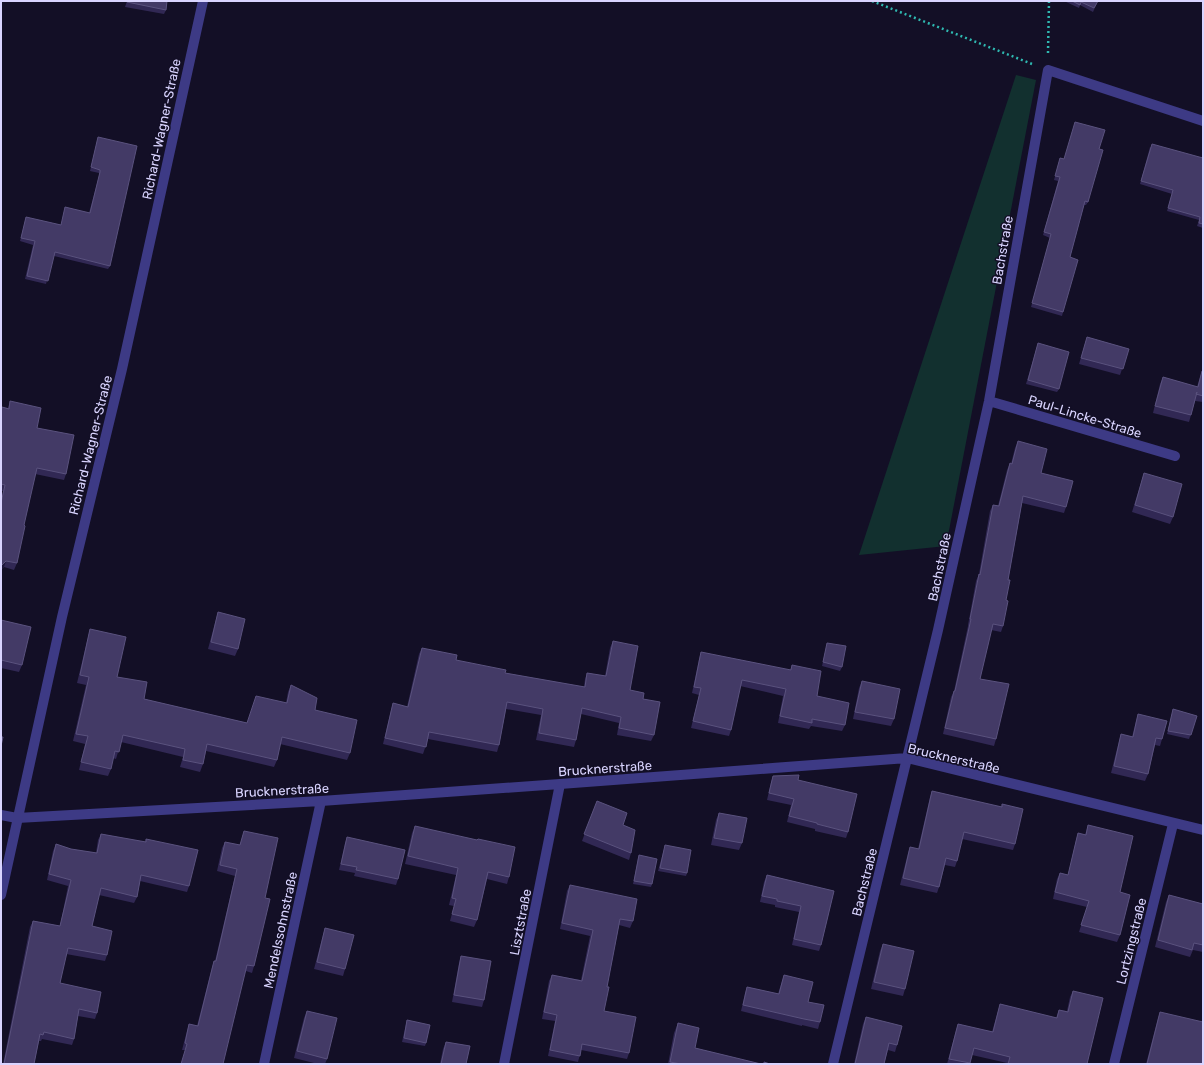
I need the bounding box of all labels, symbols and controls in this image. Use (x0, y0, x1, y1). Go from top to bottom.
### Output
street label: Richard-Wagner-Straße (139, 57, 185, 201)
street label: Bachstraße (989, 215, 1016, 286)
street label: Richard-Wagner-Straße (66, 374, 116, 517)
street label: Paul-Lincke-Straße (1026, 392, 1143, 441)
street label: Bachstraße (925, 532, 954, 603)
street label: Brucknerstraße (906, 741, 1001, 776)
street label: Brucknerstraße (558, 758, 652, 779)
street label: Brucknerstraße (235, 781, 329, 800)
street label: Bachstraße (849, 847, 880, 918)
street label: Mendelssohnstraße (261, 870, 300, 990)
street label: Lisztstraße (507, 888, 534, 957)
street label: Lortzingstraße (1113, 896, 1150, 986)

